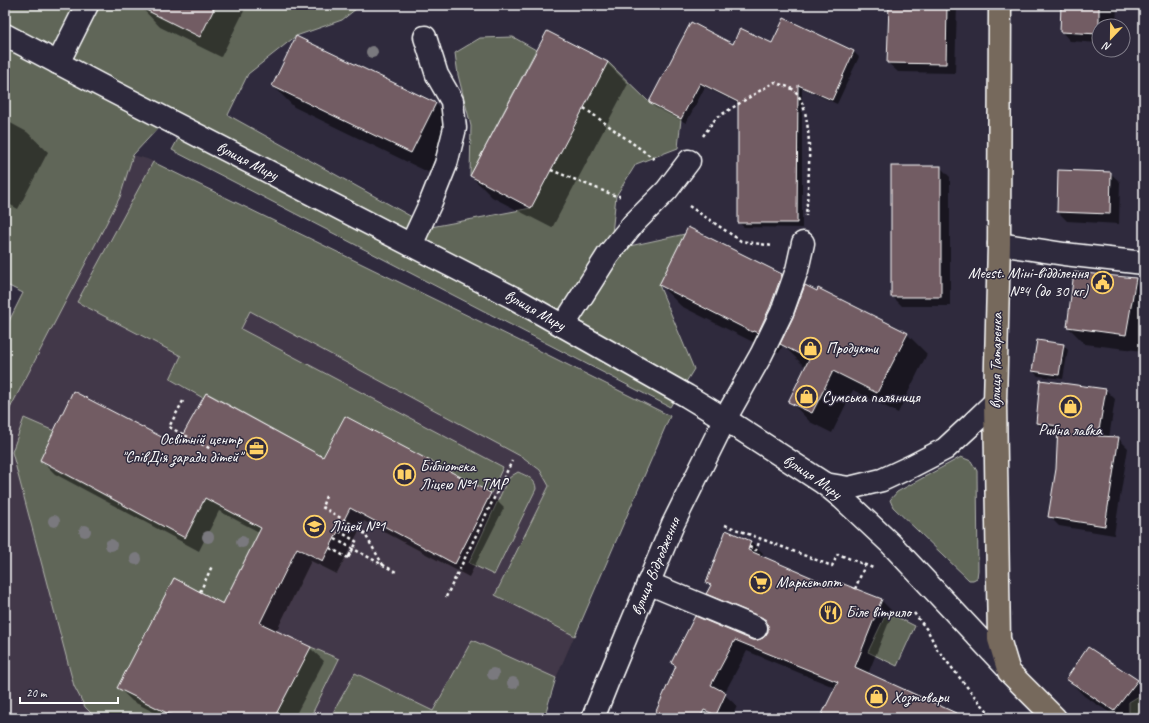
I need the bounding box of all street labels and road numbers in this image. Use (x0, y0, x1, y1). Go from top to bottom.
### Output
street label: вулиця Миру (213, 137, 283, 186)
street label: вулиця Миру (501, 285, 570, 336)
street label: вулиця Татаренка (985, 312, 1007, 409)
street label: вулиця Миру (779, 450, 847, 505)
street label: вулиця Відродження (626, 513, 685, 618)

